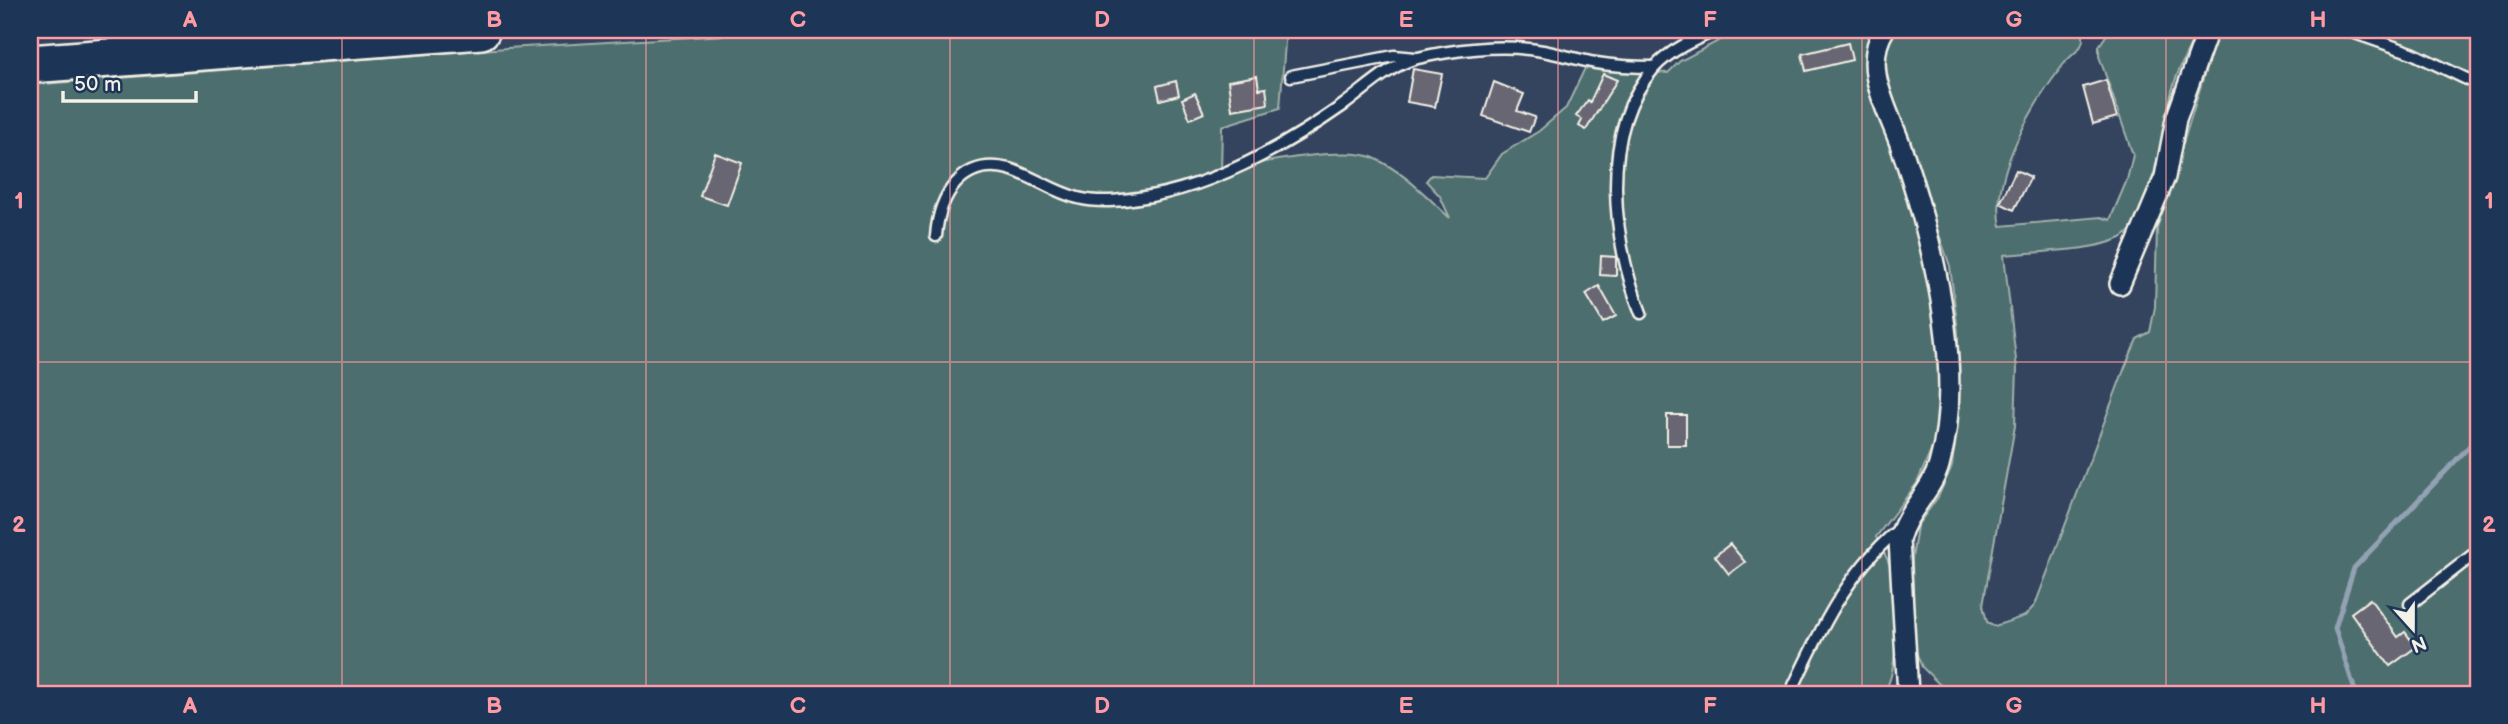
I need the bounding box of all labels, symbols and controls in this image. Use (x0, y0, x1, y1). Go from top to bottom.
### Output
text: A (182, 6, 198, 34)
text: B (486, 6, 502, 34)
text: C (790, 6, 806, 34)
text: D (1094, 6, 1110, 34)
text: E (1399, 6, 1414, 34)
text: F (1703, 6, 1717, 34)
text: G (2006, 6, 2023, 34)
text: H (2309, 6, 2327, 34)
scale bar (63, 60, 196, 104)
text: 50 m (74, 72, 121, 97)
text: 1 (14, 187, 24, 215)
text: 1 (2484, 187, 2494, 215)
text: 2 (12, 511, 26, 539)
text: 2 (2482, 511, 2496, 539)
north arrow (2378, 594, 2448, 664)
text: N (2408, 630, 2429, 657)
text: A (182, 692, 198, 720)
text: B (486, 692, 502, 720)
text: C (790, 692, 806, 720)
text: D (1094, 692, 1110, 720)
text: E (1399, 692, 1414, 720)
text: F (1703, 692, 1717, 720)
text: G (2006, 692, 2023, 720)
text: H (2309, 692, 2327, 720)

